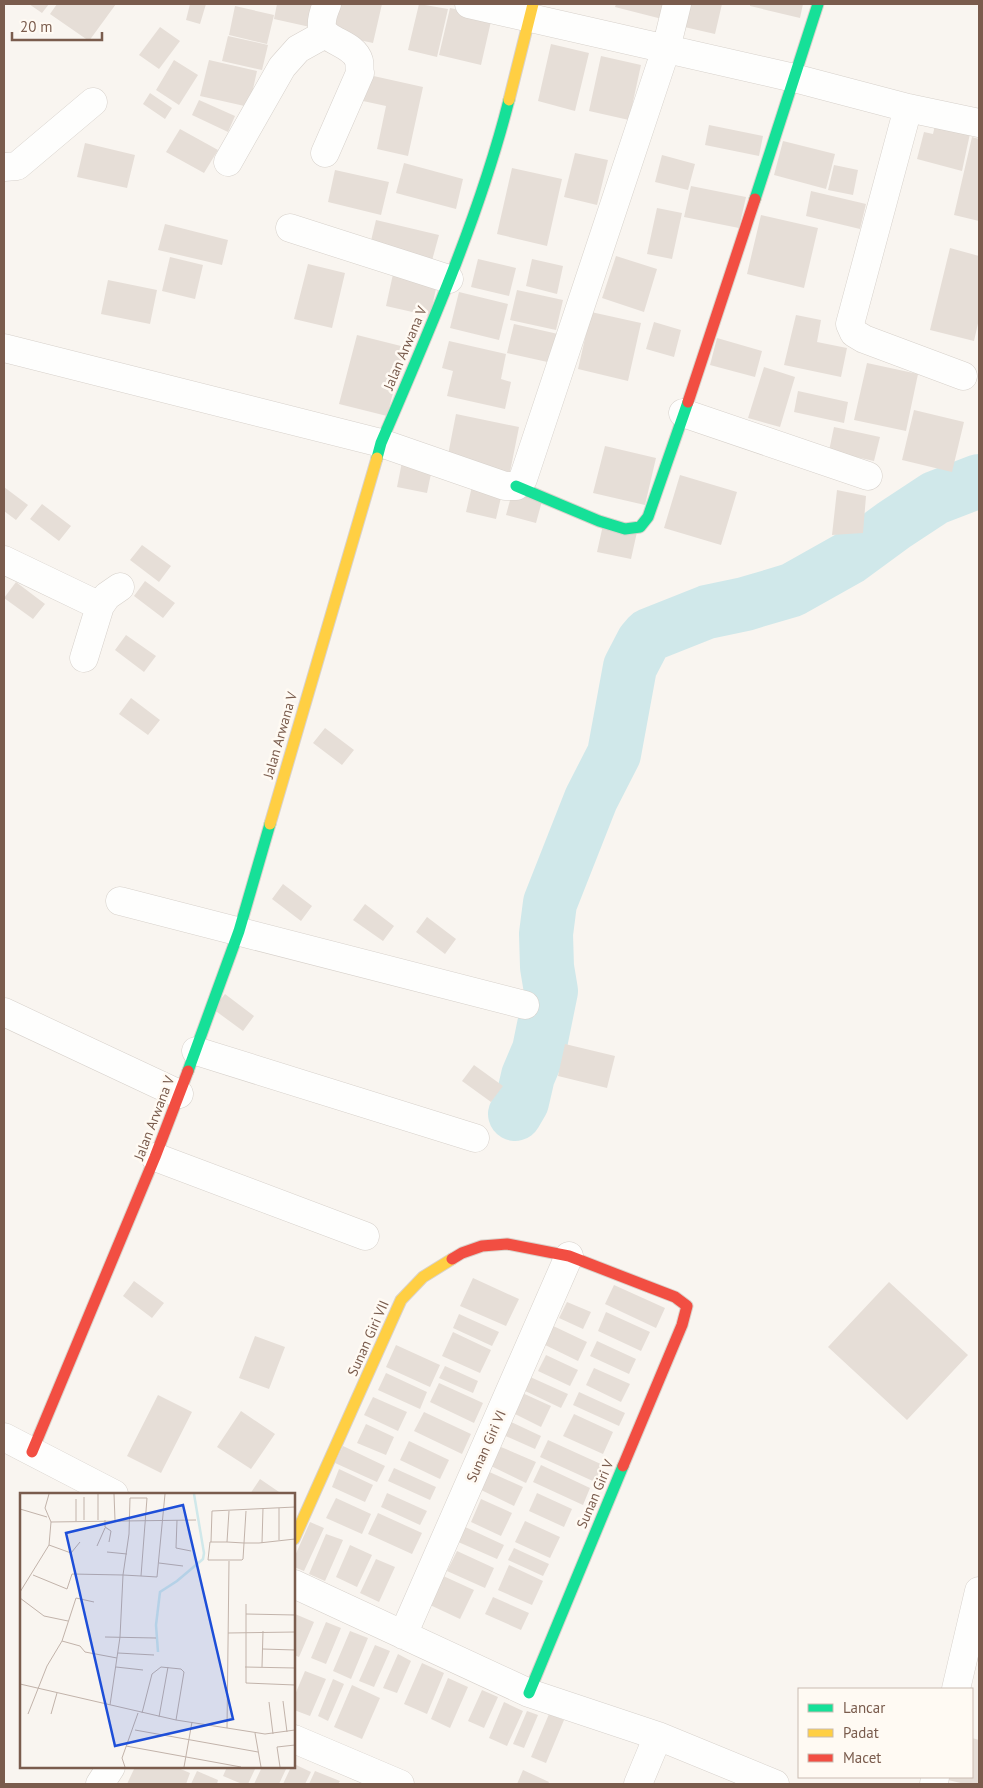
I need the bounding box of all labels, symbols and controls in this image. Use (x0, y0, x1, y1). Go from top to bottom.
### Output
scale bar (12, 10, 102, 42)
text: 20 m (20, 17, 53, 36)
street label: Jalan Arwana V (379, 303, 431, 393)
street label: Jalan Arwana V (259, 690, 301, 781)
street label: Jalan Arwana V (129, 1073, 178, 1164)
street label: Sunan Giri VII (343, 1297, 393, 1379)
street label: Sunan Giri VI (462, 1407, 510, 1485)
street label: Sunan Giri V (572, 1457, 618, 1531)
inset map (20, 1493, 295, 1768)
legend (798, 1688, 973, 1778)
text: Lancar (843, 1698, 885, 1717)
text: Padat (843, 1723, 879, 1742)
text: Macet (843, 1748, 881, 1767)

